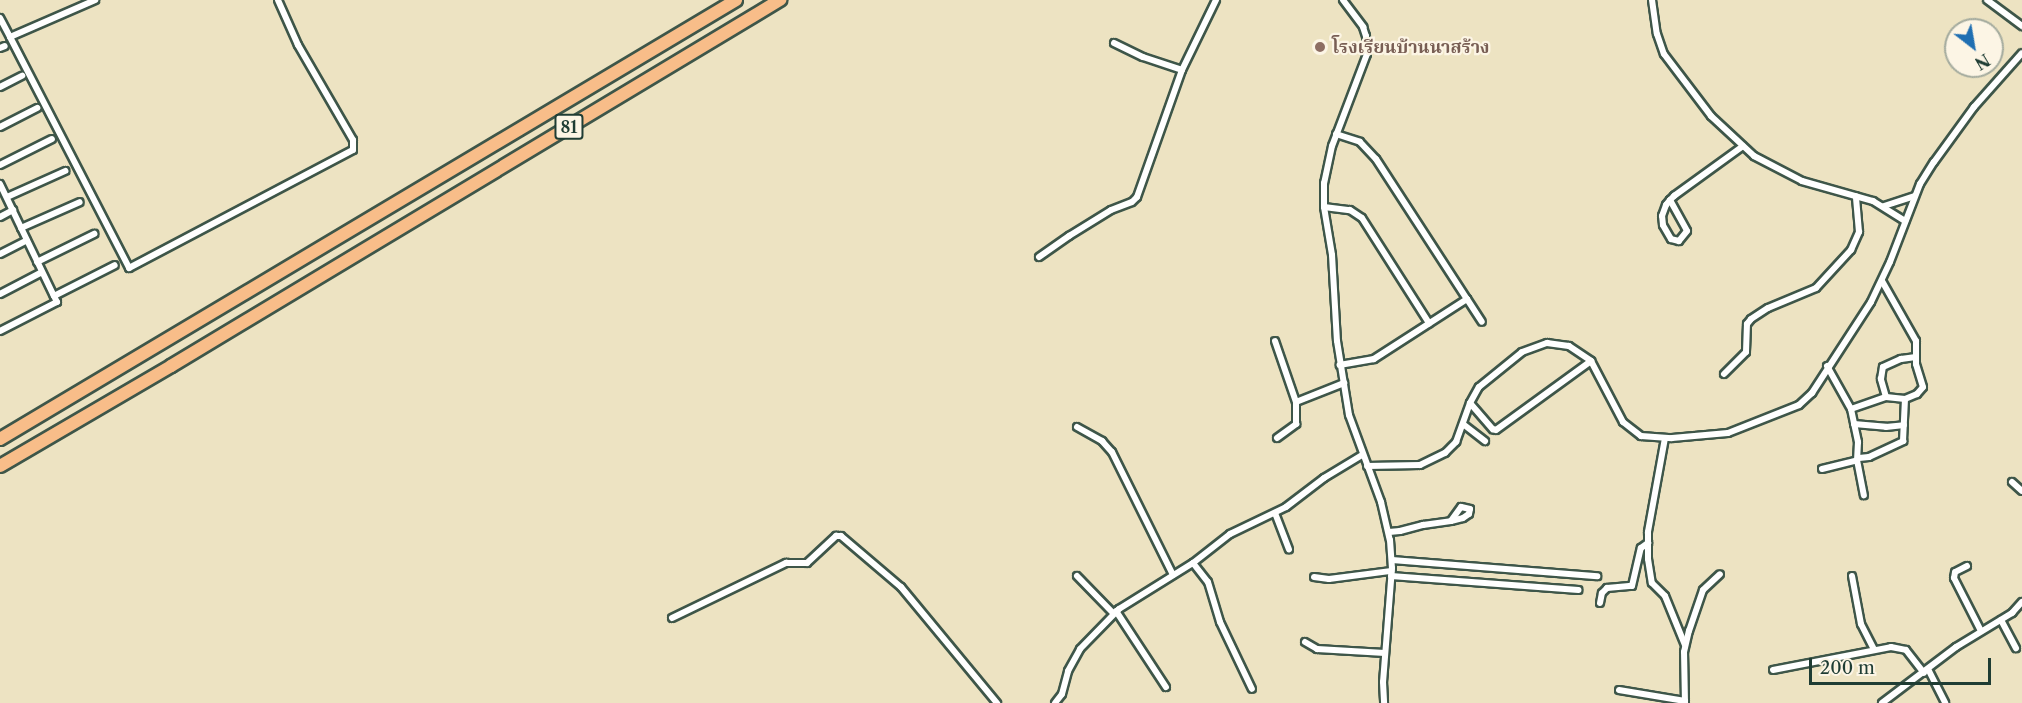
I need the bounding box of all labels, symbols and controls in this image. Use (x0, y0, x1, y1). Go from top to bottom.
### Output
north arrow (1944, 18, 2004, 78)
place label: โรงเรียนบ้านนาสร้าง (1332, 36, 1490, 58)
marker: โรงเรียนบ้านนาสร้าง (1313, 40, 1327, 54)
text: N (1971, 50, 1993, 74)
road number: 81 (554, 114, 584, 140)
scale bar (1812, 646, 1994, 684)
text: 200 m (1820, 657, 1875, 679)

